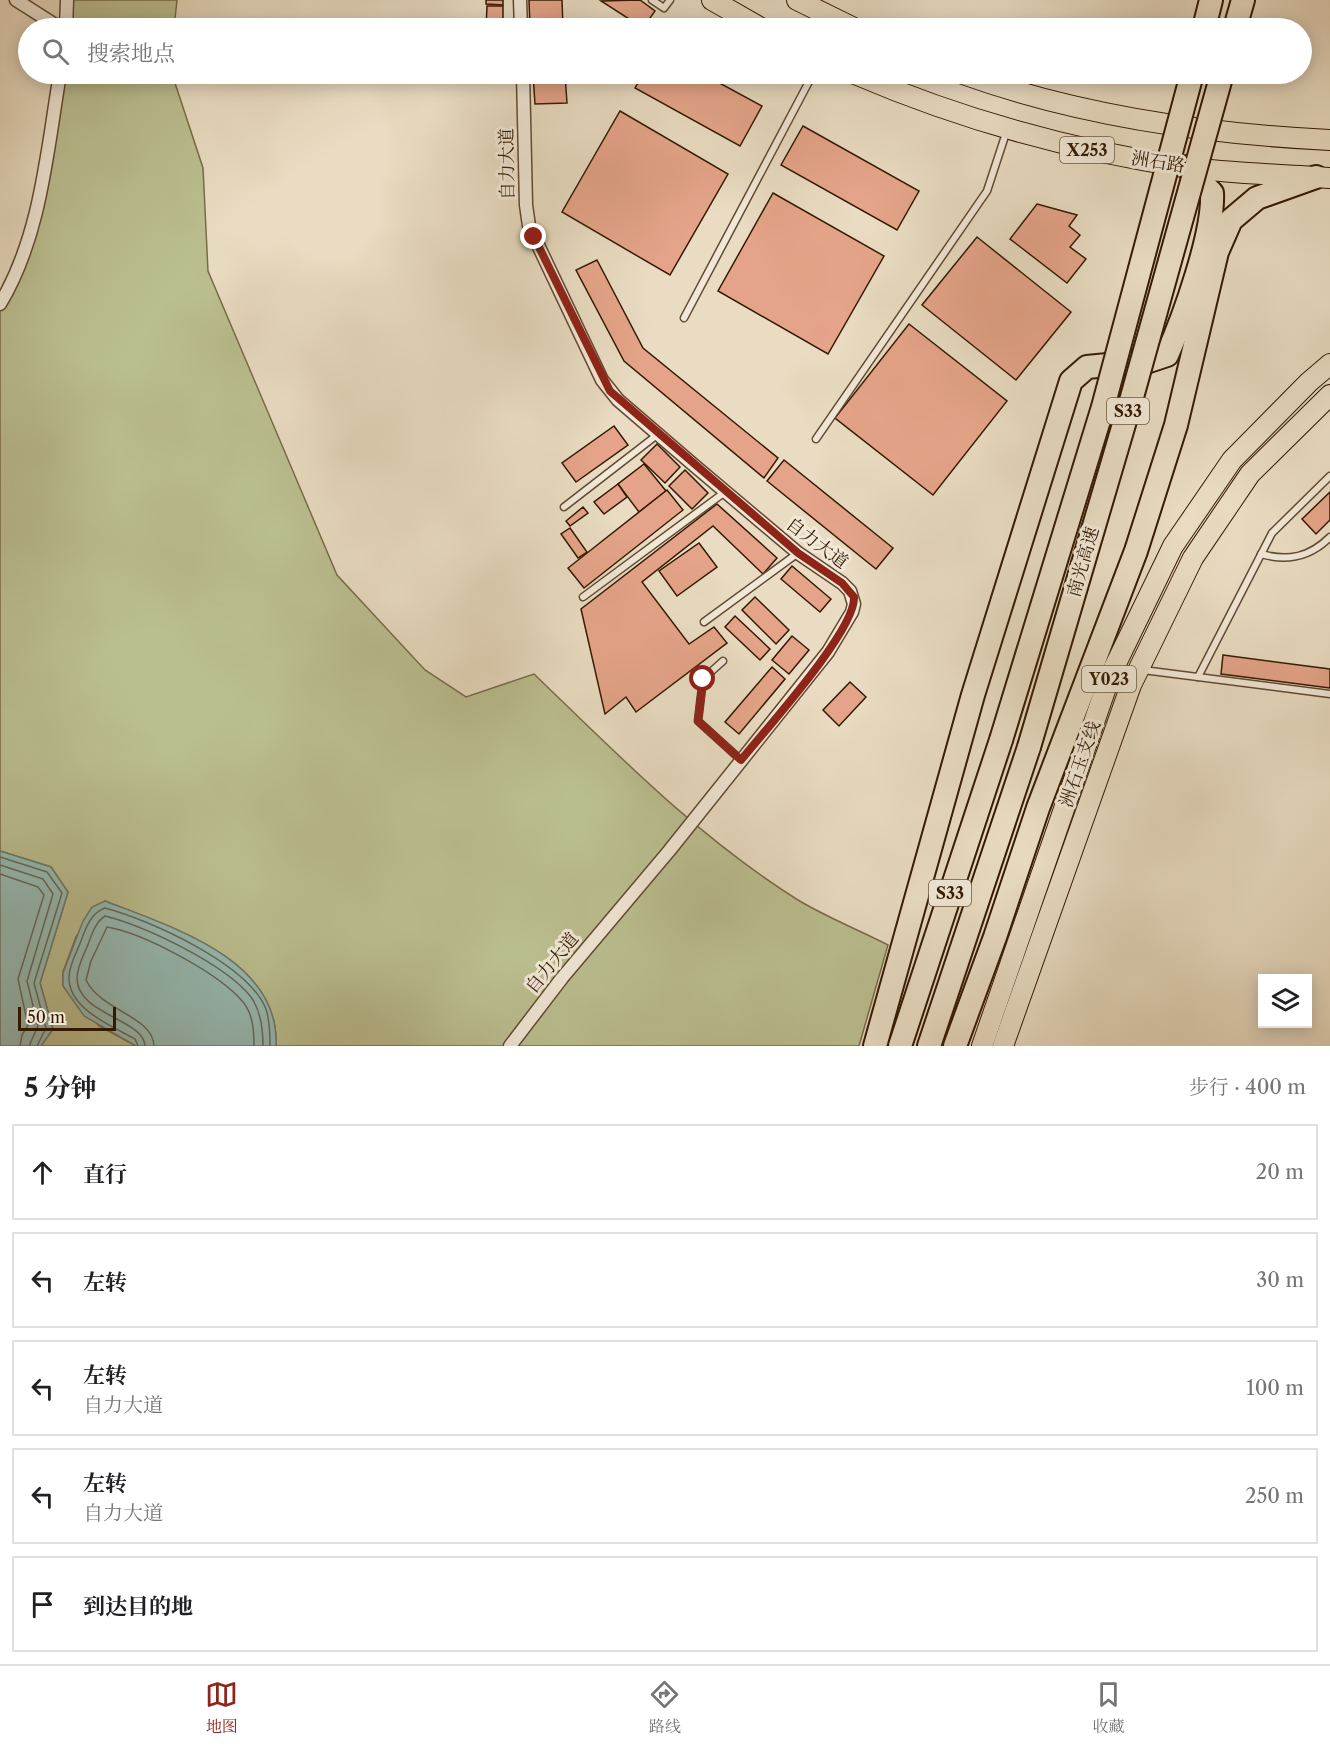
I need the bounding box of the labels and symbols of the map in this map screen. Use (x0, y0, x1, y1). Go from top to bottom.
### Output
street label: 自力大道 (495, 128, 519, 200)
road number: X253 (1060, 137, 1114, 163)
street label: 洲石路 (1130, 147, 1186, 177)
route end (520, 223, 546, 249)
road number: S33 (1107, 398, 1149, 424)
street label: 自力大道 (782, 513, 852, 573)
street label: 南光高速 (1063, 524, 1103, 600)
route start (689, 665, 715, 691)
road number: Y023 (1082, 666, 1136, 692)
street label: 洲石玉支线 (1055, 718, 1105, 810)
road number: S33 (929, 880, 971, 906)
street label: 自力大道 (521, 928, 583, 998)
scale bar (18, 1004, 116, 1032)

